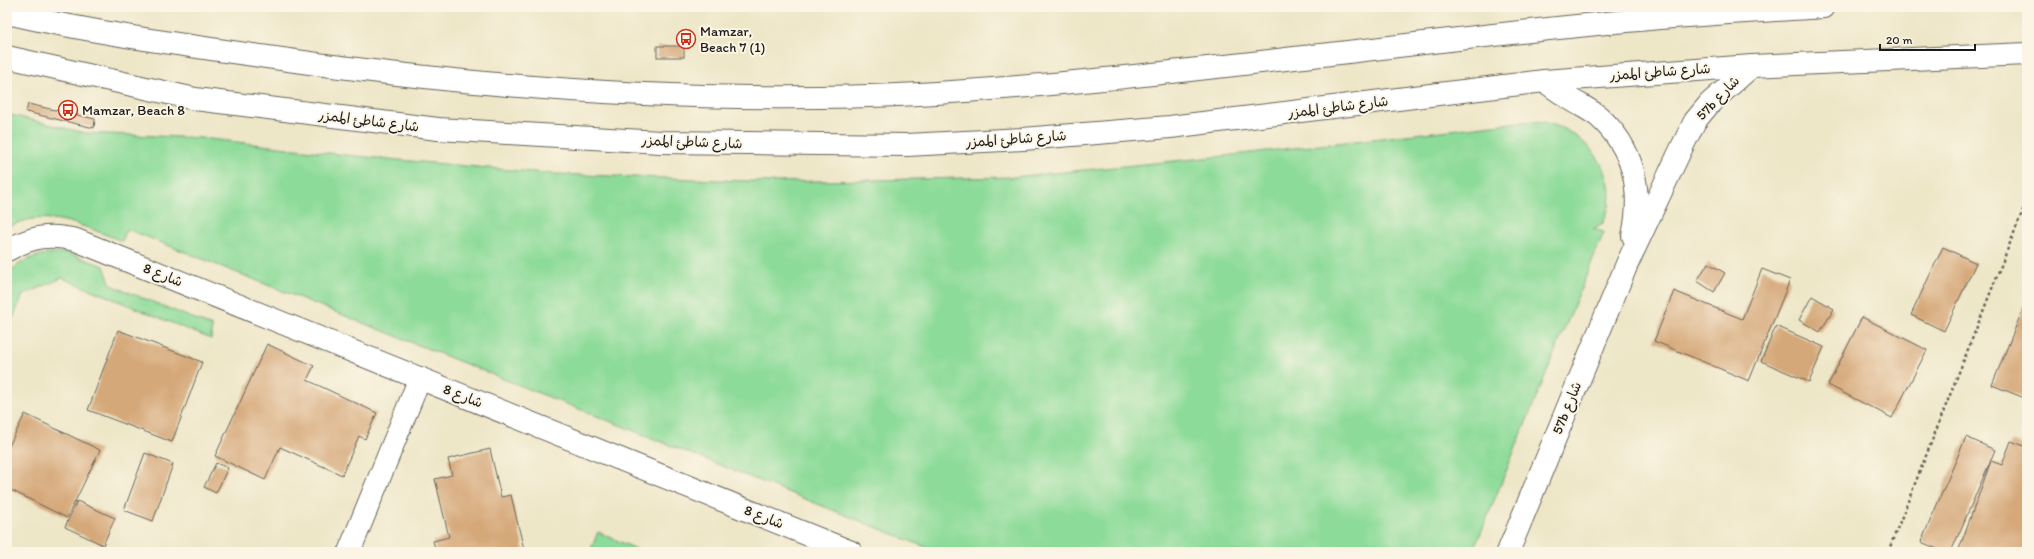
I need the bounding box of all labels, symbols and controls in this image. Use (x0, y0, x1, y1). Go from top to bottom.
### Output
place label: Mamzar, Beach 7 (1) (700, 23, 765, 56)
scale bar (1880, 26, 1975, 52)
bus stop icon: Mamzar, Beach 7 (1) (675, 28, 697, 50)
text: 20 m (1886, 33, 1913, 47)
street label: شارع شاطئ الممزر (1608, 60, 1711, 85)
street label: 57b شارع (1693, 72, 1744, 124)
street label: شارع شاطئ الممزر (1286, 92, 1389, 123)
bus stop icon: Mamzar, Beach 8 (57, 99, 79, 121)
place label: Mamzar, Beach 8 (82, 102, 185, 119)
street label: شارع شاطئ الممزر (317, 106, 420, 137)
street label: شارع شاطئ الممزر (964, 127, 1067, 152)
street label: شارع شاطئ الممزر (640, 132, 743, 153)
street label: شارع 8 (140, 259, 185, 292)
street label: 57b شارع (1549, 379, 1586, 437)
street label: شارع 8 (440, 380, 485, 413)
street label: شارع 8 (741, 501, 786, 534)

